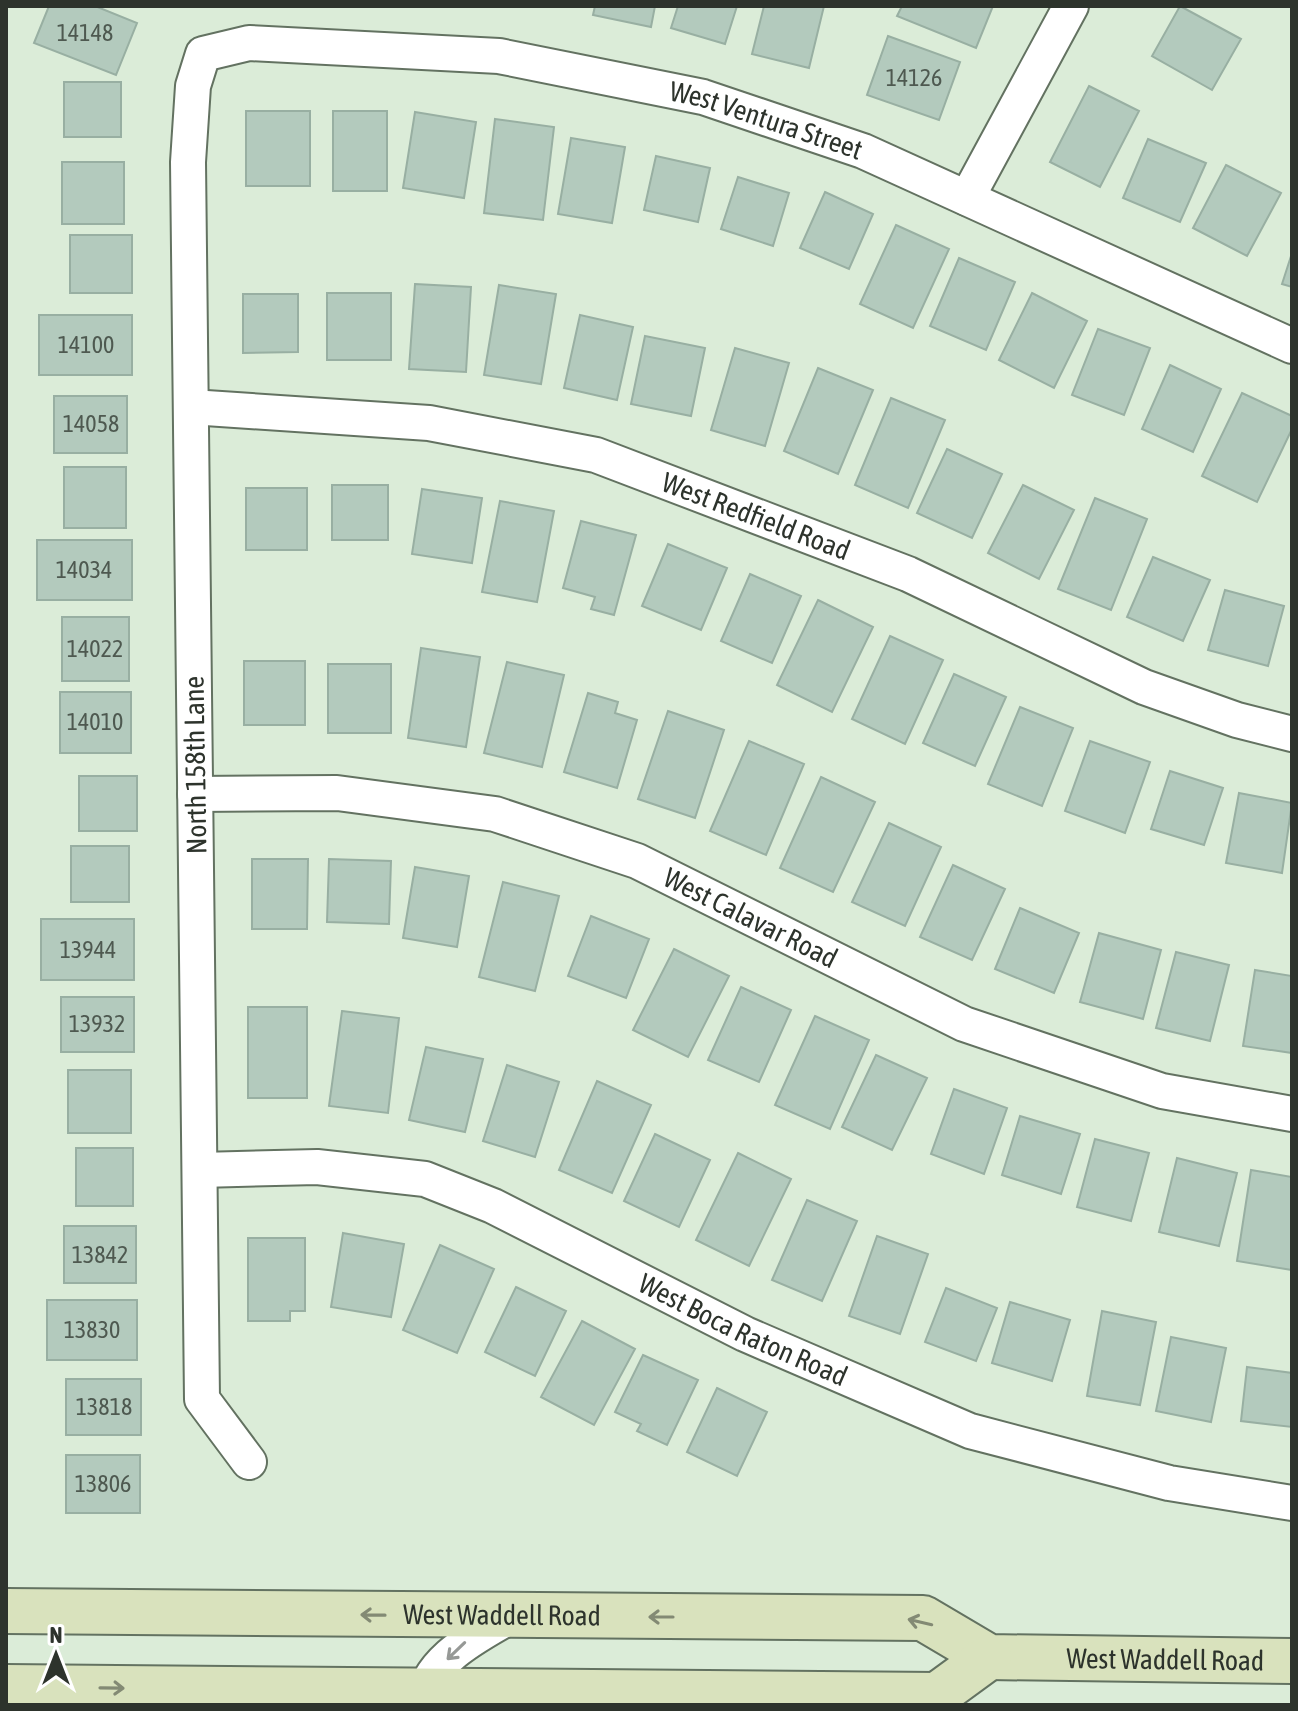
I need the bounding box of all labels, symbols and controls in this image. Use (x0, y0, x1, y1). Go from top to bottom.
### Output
house number: 14148 (57, 19, 113, 46)
house number: 14126 (886, 64, 942, 91)
street label: West Ventura Street (667, 75, 867, 166)
house number: 14100 (58, 331, 114, 358)
house number: 14058 (63, 410, 119, 437)
street label: West Redfield Road (658, 466, 855, 566)
house number: 14034 (56, 556, 112, 583)
house number: 14022 (67, 635, 123, 662)
street label: North 158th Lane (177, 676, 213, 854)
house number: 14010 (67, 708, 123, 735)
street label: West Calavar Road (659, 861, 843, 974)
house number: 13944 (60, 936, 116, 963)
house number: 13932 (69, 1010, 125, 1037)
house number: 13842 (72, 1241, 128, 1268)
street label: West Boca Raton Road (634, 1267, 852, 1392)
house number: 13830 (64, 1316, 120, 1343)
house number: 13818 (76, 1393, 132, 1420)
house number: 13806 (75, 1470, 131, 1497)
street label: West Waddell Road (403, 1598, 601, 1632)
one-way arrow (360, 1607, 387, 1623)
one-way arrow (648, 1609, 675, 1625)
one-way arrow (908, 1613, 933, 1628)
north arrow (16, 1615, 96, 1695)
text: N (50, 1622, 62, 1648)
one-way arrow (446, 1642, 466, 1661)
street label: West Waddell Road (1066, 1642, 1264, 1677)
one-way arrow (98, 1680, 125, 1696)

